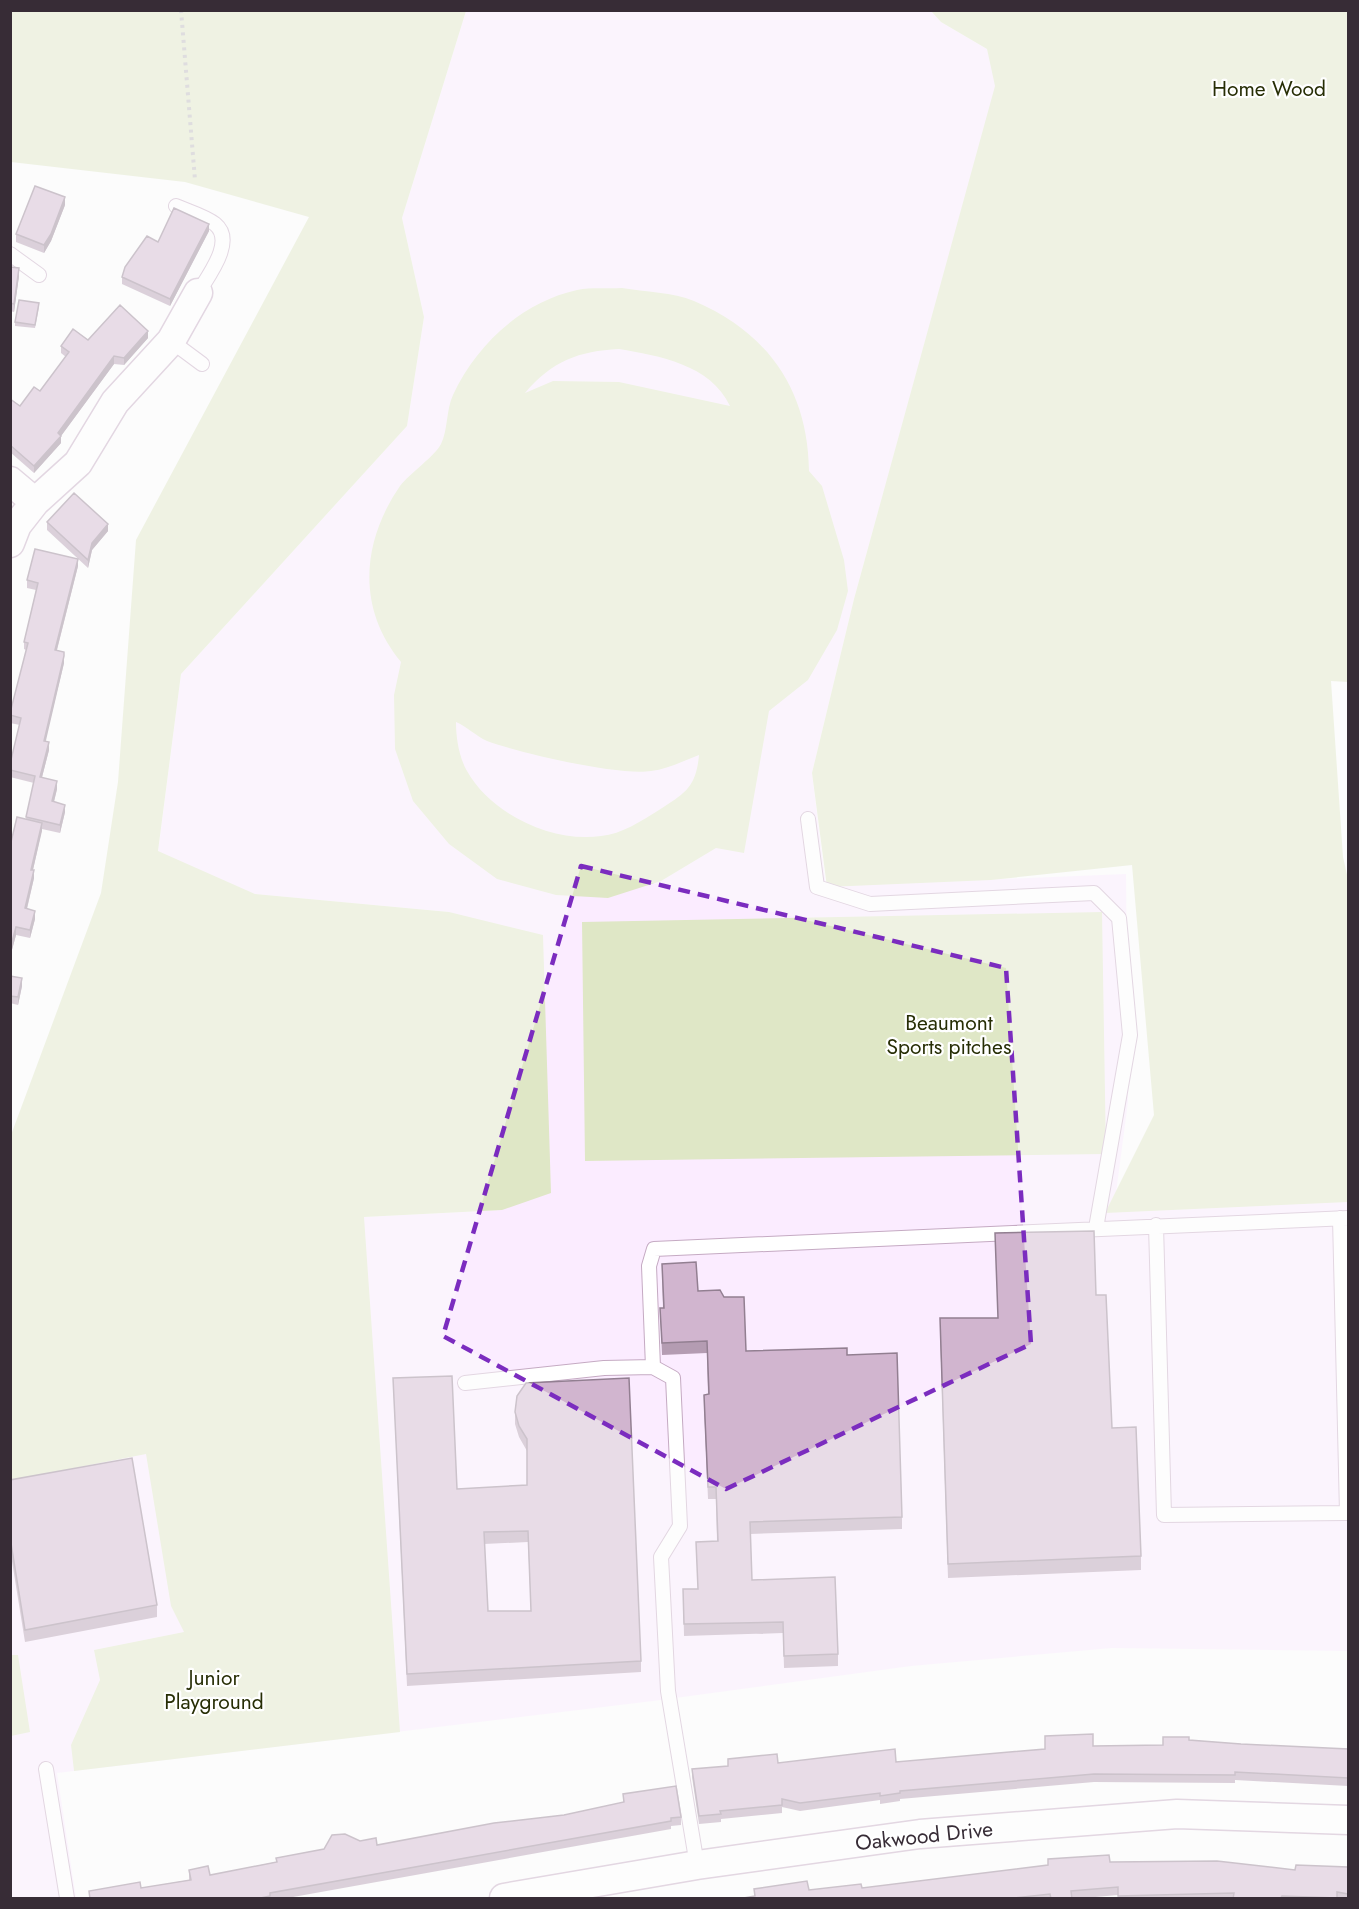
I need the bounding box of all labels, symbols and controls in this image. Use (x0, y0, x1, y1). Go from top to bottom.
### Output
park label: Home Wood (1212, 74, 1326, 104)
park label: Beaumont Sports pitches (887, 1008, 1011, 1062)
park label: Junior Playground (164, 1663, 264, 1717)
street label: Oakwood Drive (854, 1814, 994, 1858)

